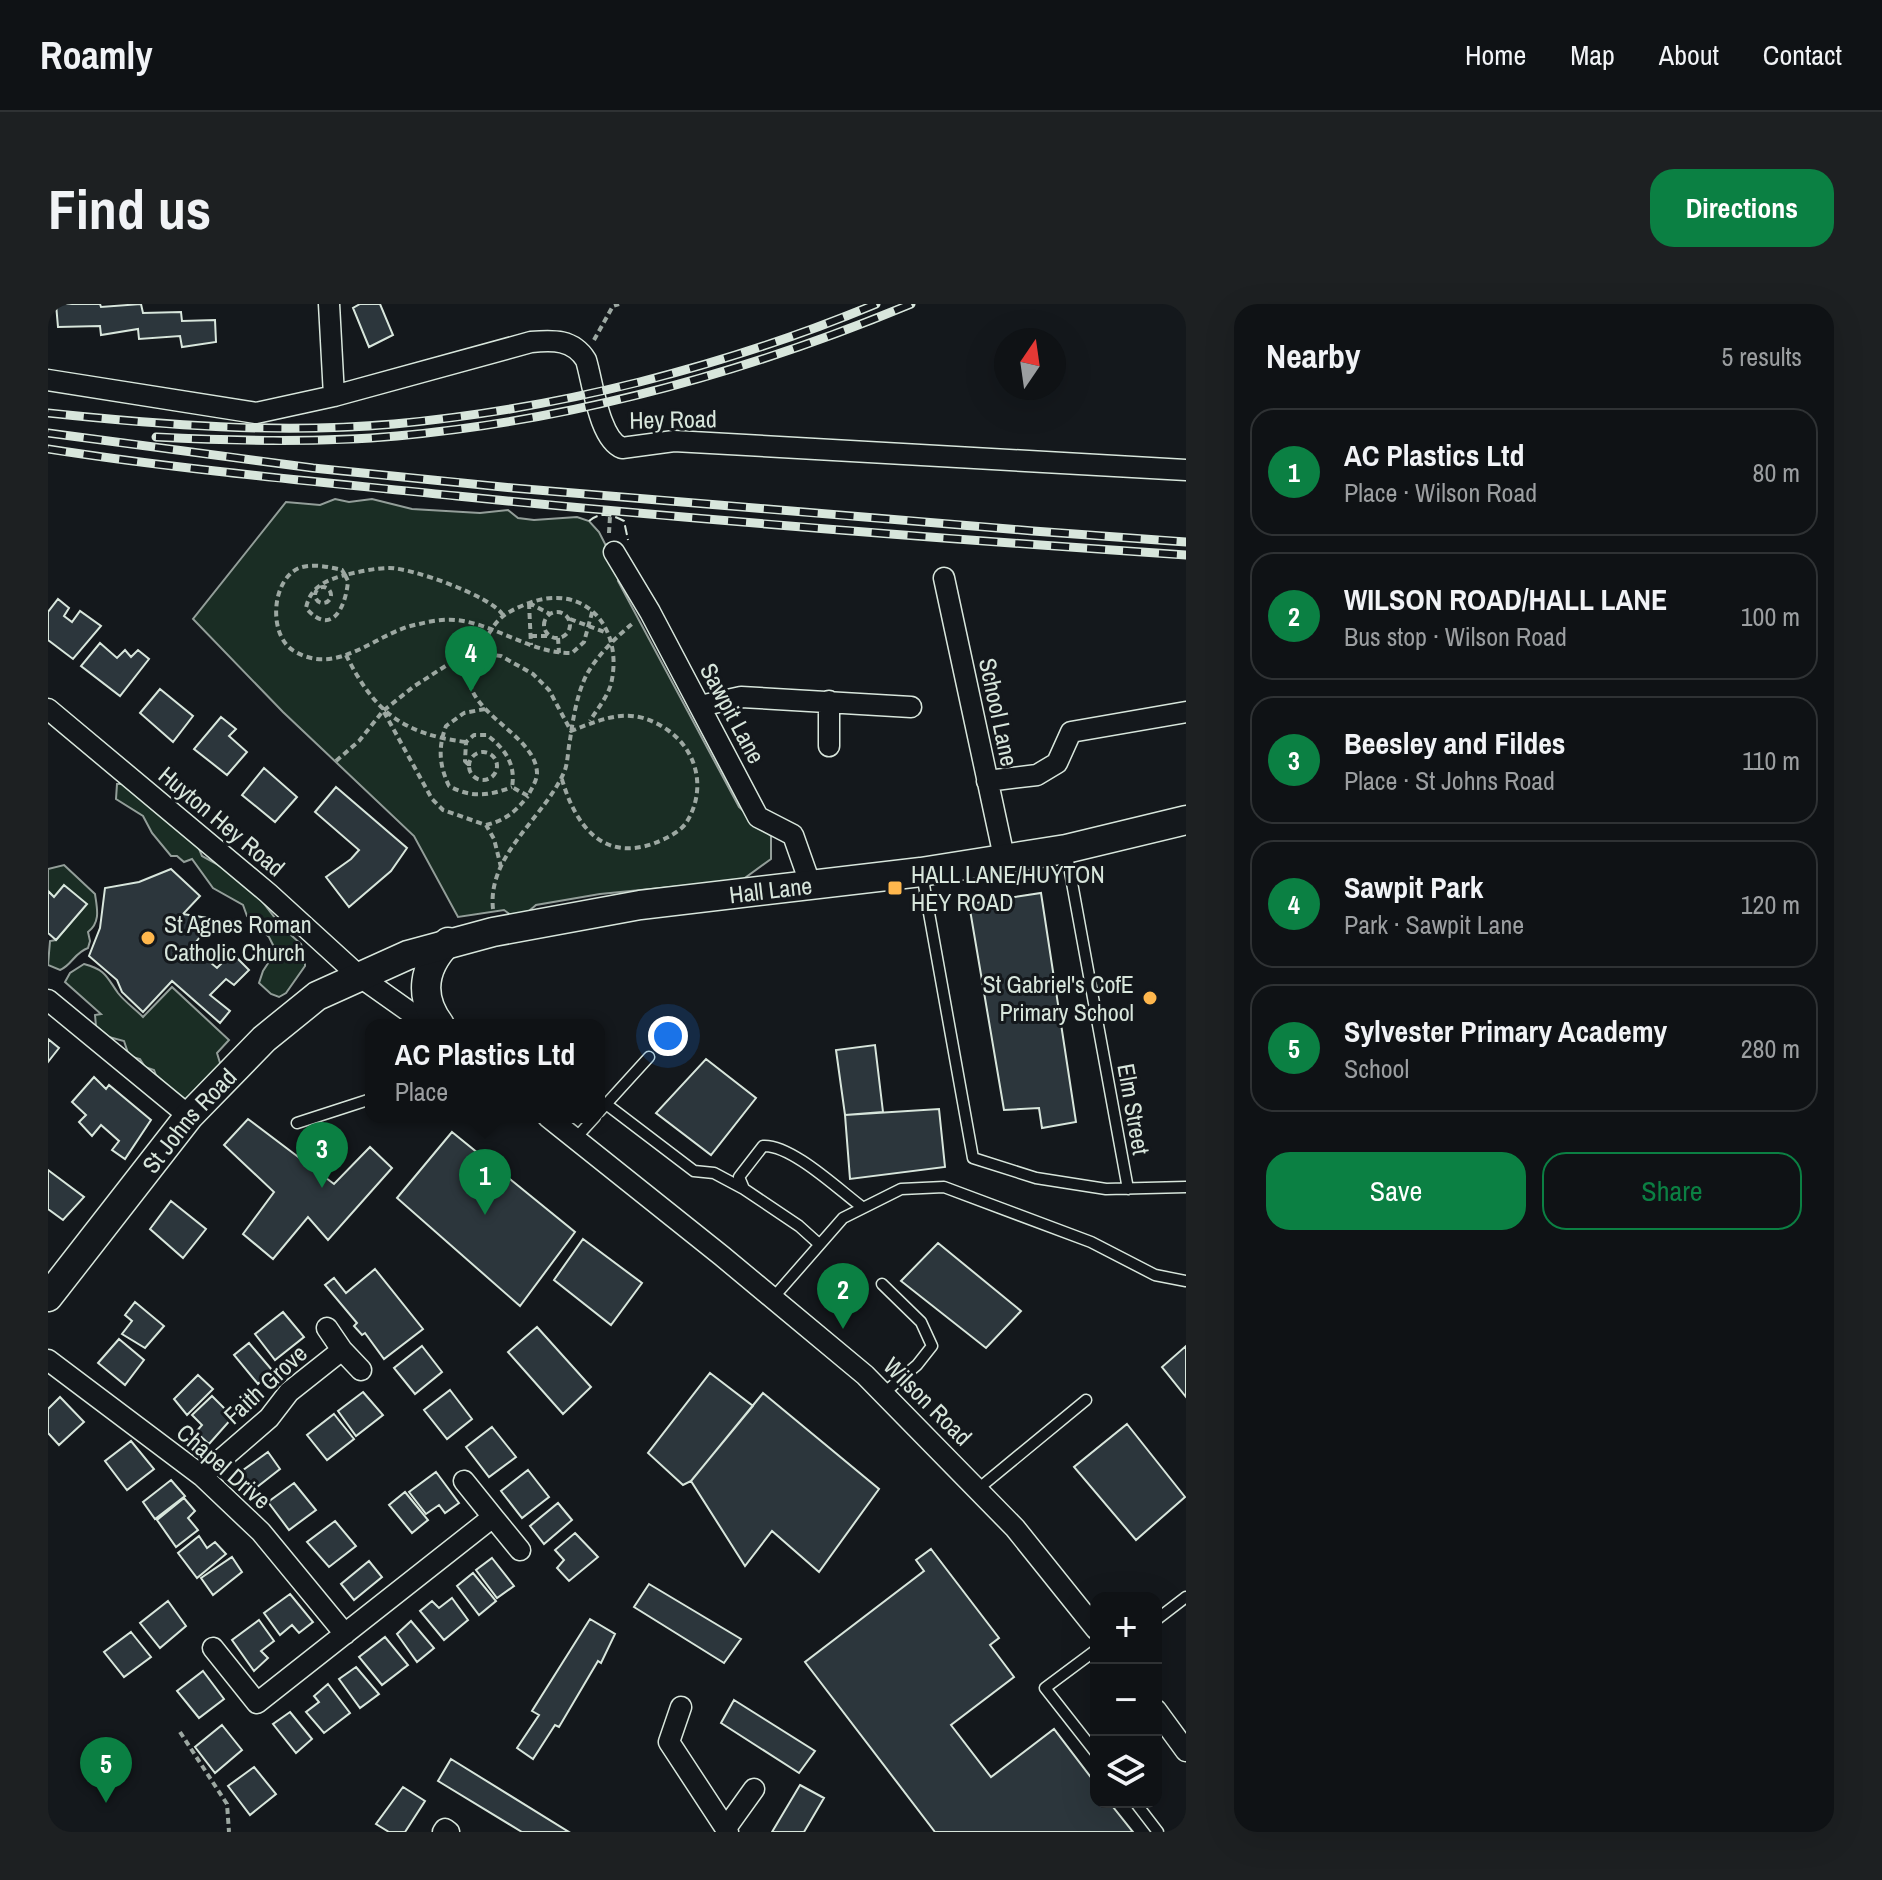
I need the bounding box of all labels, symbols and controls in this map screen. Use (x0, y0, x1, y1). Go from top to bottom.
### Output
text: Roamly (40, 30, 153, 81)
text: Home (1465, 36, 1526, 74)
text: Map (1570, 36, 1615, 74)
text: About (1659, 36, 1719, 74)
text: Contact (1763, 36, 1842, 74)
button: Directions (1650, 169, 1834, 247)
text: Find us (48, 171, 211, 246)
north arrow (994, 328, 1066, 400)
text: Nearby (1266, 333, 1361, 379)
text: 5 results (1721, 339, 1802, 374)
street label: Hey Road (629, 402, 717, 436)
text: AC Plastics Ltd (1344, 435, 1524, 475)
text: 1 (1288, 455, 1300, 490)
text: 80 m (1753, 455, 1800, 490)
text: Place · Wilson Road (1344, 475, 1537, 510)
text: WILSON ROAD/HALL LANE (1344, 579, 1667, 619)
text: 2 (1288, 599, 1300, 634)
text: 100 m (1741, 599, 1800, 634)
text: Bus stop · Wilson Road (1344, 619, 1567, 654)
pin: 4 (445, 626, 497, 692)
street label: School Lane (972, 655, 1026, 769)
street label: Sawpit Lane (693, 657, 773, 769)
text: Beesley and Fildes (1344, 723, 1566, 763)
text: 3 (1288, 743, 1300, 778)
text: 110 m (1742, 743, 1800, 778)
street label: Huyton Hey Road (152, 759, 292, 883)
text: Place · St Johns Road (1344, 763, 1555, 798)
place label: HALL LANE/HUYTON HEY ROAD (911, 858, 1105, 918)
text: Sawpit Park (1344, 867, 1483, 907)
street label: Hall Lane (727, 869, 814, 910)
marker: HALL LANE/HUYTON HEY ROAD (886, 879, 904, 897)
text: 4 (1288, 887, 1300, 922)
text: 120 m (1741, 887, 1800, 922)
text: Park · Sawpit Lane (1344, 907, 1524, 942)
place label: St Agnes Roman Catholic Church (164, 908, 312, 968)
marker: St Agnes Roman Catholic Church (139, 929, 157, 947)
place label: St Gabriel's CofE Primary School (983, 968, 1134, 1028)
marker: St Gabriel's CofE Primary School (1141, 989, 1159, 1007)
text: Sylvester Primary Academy (1344, 1011, 1667, 1051)
your location (648, 1016, 688, 1056)
popup (365, 1019, 605, 1123)
text: 5 (1288, 1031, 1300, 1066)
text: 280 m (1741, 1031, 1800, 1066)
text: AC Plastics Ltd (395, 1034, 575, 1074)
text: School (1344, 1051, 1409, 1086)
street label: St Johns Road (135, 1061, 243, 1180)
street label: Elm Street (1110, 1061, 1158, 1158)
text: Place (395, 1074, 448, 1109)
pin: 3 (296, 1122, 348, 1188)
pin: 1 (459, 1149, 511, 1215)
button: Save (1266, 1152, 1526, 1230)
button: Share (1542, 1152, 1802, 1230)
pin: 2 (817, 1263, 869, 1329)
street label: Faith Grove (216, 1337, 314, 1431)
street label: Wilson Road (877, 1350, 979, 1452)
street label: Chapel Drive (170, 1416, 278, 1516)
map controls (1090, 1592, 1162, 1808)
button: + (1090, 1592, 1162, 1664)
button: − (1090, 1664, 1162, 1736)
button: layers (1090, 1736, 1162, 1808)
pin: 5 (80, 1737, 132, 1803)

